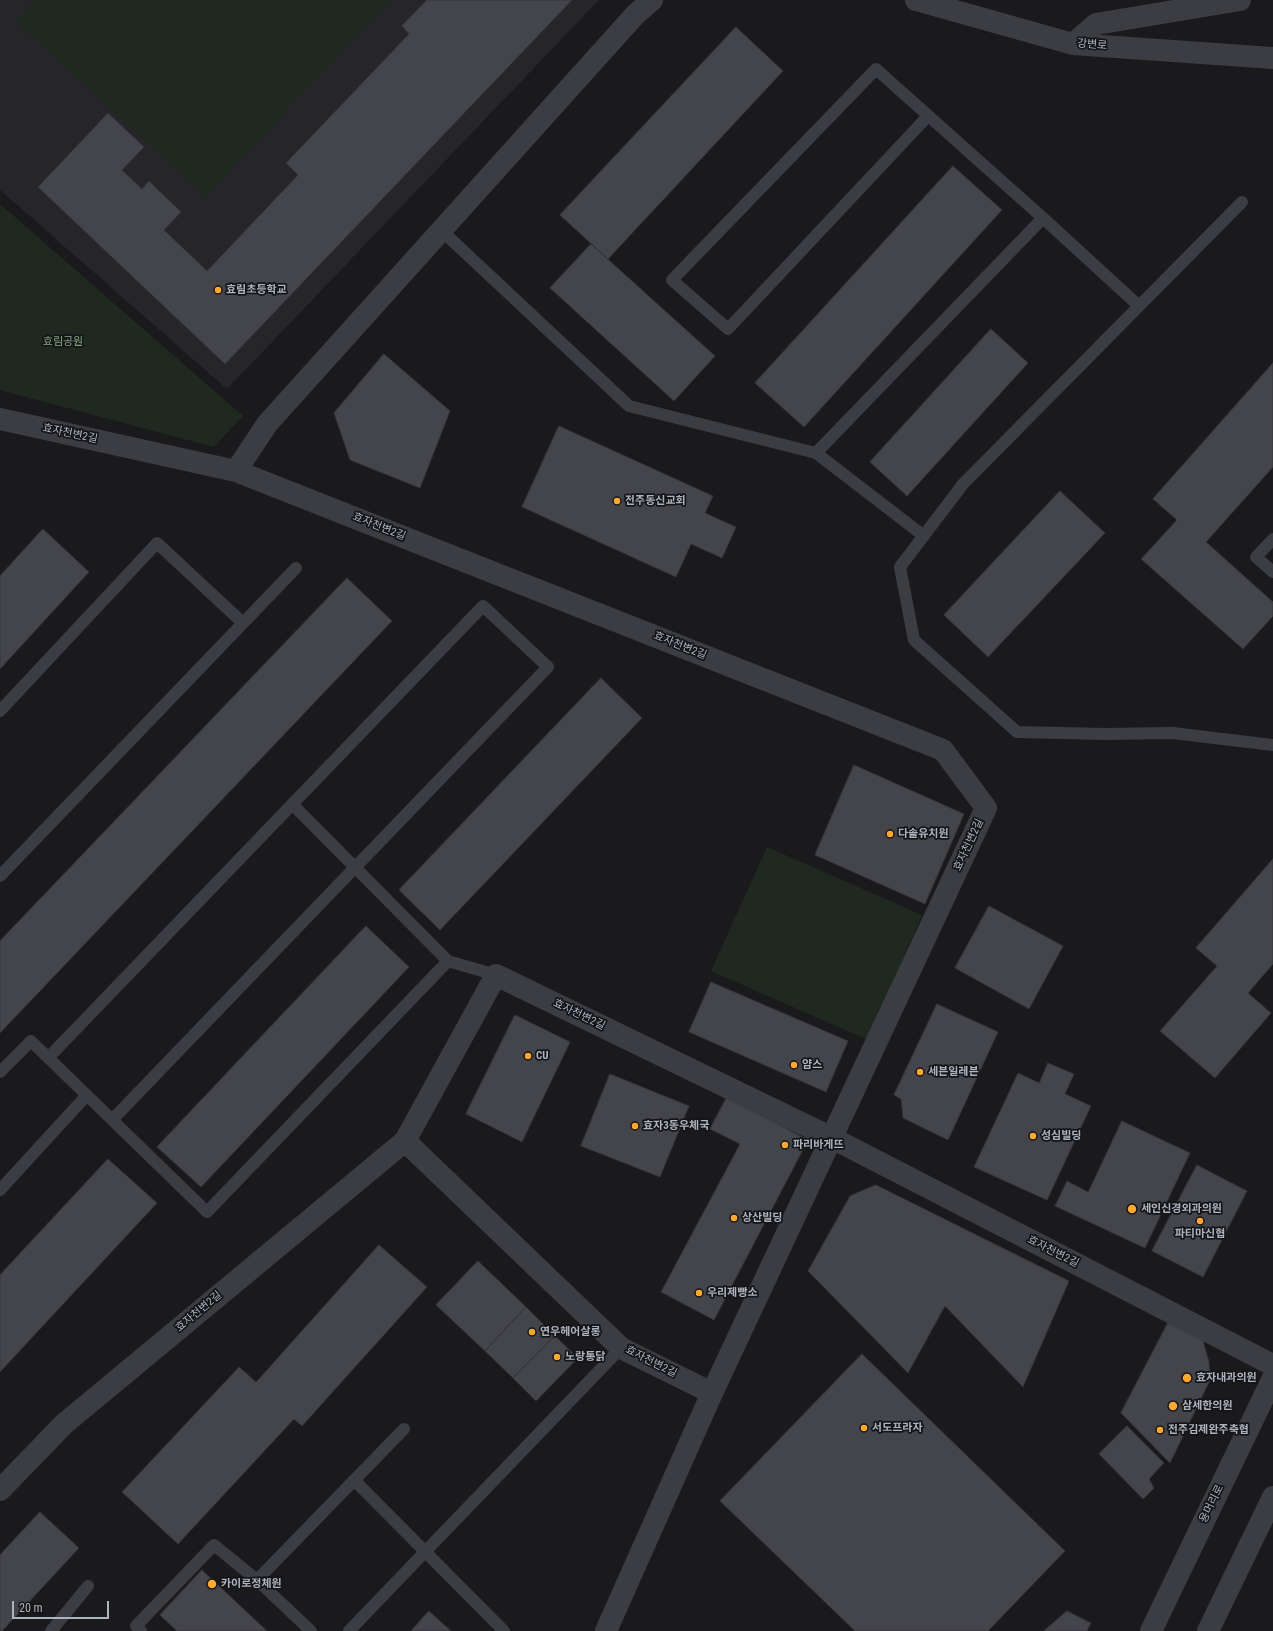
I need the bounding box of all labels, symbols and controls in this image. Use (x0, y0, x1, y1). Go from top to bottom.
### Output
street label: 강변로 (1076, 37, 1108, 53)
place label: 효림초등학교 (226, 283, 287, 297)
marker: 효림초등학교 (213, 285, 223, 295)
park label: 효림공원 (43, 335, 83, 349)
street label: 효자천변2길 (41, 422, 99, 446)
place label: 전주동신교회 (625, 494, 686, 508)
marker: 전주동신교회 (612, 496, 622, 506)
street label: 효자천변2길 (351, 510, 407, 544)
street label: 효자천변2길 (652, 629, 708, 663)
street label: 효자천변2길 (951, 817, 987, 873)
place label: 다솔유치원 (898, 827, 949, 841)
marker: 다솔유치원 (885, 829, 895, 839)
street label: 효자천변2길 (551, 997, 607, 1033)
place label: CU (536, 1049, 549, 1063)
marker: CU (523, 1051, 533, 1061)
place label: 얌스 (802, 1058, 822, 1072)
marker: 얌스 (789, 1060, 799, 1070)
place label: 세븐일레븐 (928, 1065, 979, 1079)
marker: 세븐일레븐 (915, 1067, 925, 1077)
place label: 효자3동우체국 (643, 1119, 709, 1133)
marker: 효자3동우체국 (630, 1121, 640, 1131)
place label: 성심빌딩 (1041, 1129, 1081, 1143)
marker: 성심빌딩 (1028, 1131, 1038, 1141)
place label: 파리바게뜨 (793, 1138, 844, 1152)
marker: 파리바게뜨 (780, 1140, 790, 1150)
place label: 세인신경외과의원 (1141, 1202, 1222, 1216)
marker: 세인신경외과의원 (1126, 1203, 1138, 1215)
place label: 상산빌딩 (742, 1211, 782, 1225)
marker: 상산빌딩 (729, 1213, 739, 1223)
marker: 파티마신협 (1195, 1216, 1205, 1226)
place label: 파티마신협 (1175, 1227, 1225, 1241)
street label: 효자천변2길 (1025, 1233, 1081, 1271)
place label: 우리제빵소 (707, 1286, 758, 1300)
marker: 우리제빵소 (694, 1288, 704, 1298)
street label: 효자천변2길 (173, 1289, 225, 1335)
place label: 연우헤어살롱 (540, 1325, 601, 1339)
marker: 연우헤어살롱 (527, 1327, 537, 1337)
street label: 효자천변2길 (623, 1343, 679, 1381)
place label: 노랑통닭 (565, 1350, 605, 1364)
marker: 노랑통닭 (552, 1352, 562, 1362)
place label: 효자내과의원 (1196, 1371, 1257, 1385)
marker: 효자내과의원 (1181, 1372, 1193, 1384)
place label: 삼세한의원 (1182, 1399, 1233, 1413)
marker: 삼세한의원 (1167, 1400, 1179, 1412)
place label: 서도프라자 (872, 1421, 923, 1435)
marker: 서도프라자 (859, 1423, 869, 1433)
place label: 전주김제완주축협 (1168, 1423, 1249, 1437)
marker: 전주김제완주축협 (1155, 1425, 1165, 1435)
street label: 용머리로 (1197, 1483, 1227, 1525)
place label: 카이로정체원 (221, 1577, 282, 1591)
marker: 카이로정체원 (206, 1578, 218, 1590)
scale bar (14, 1593, 111, 1619)
text: 20 m (19, 1601, 43, 1615)

